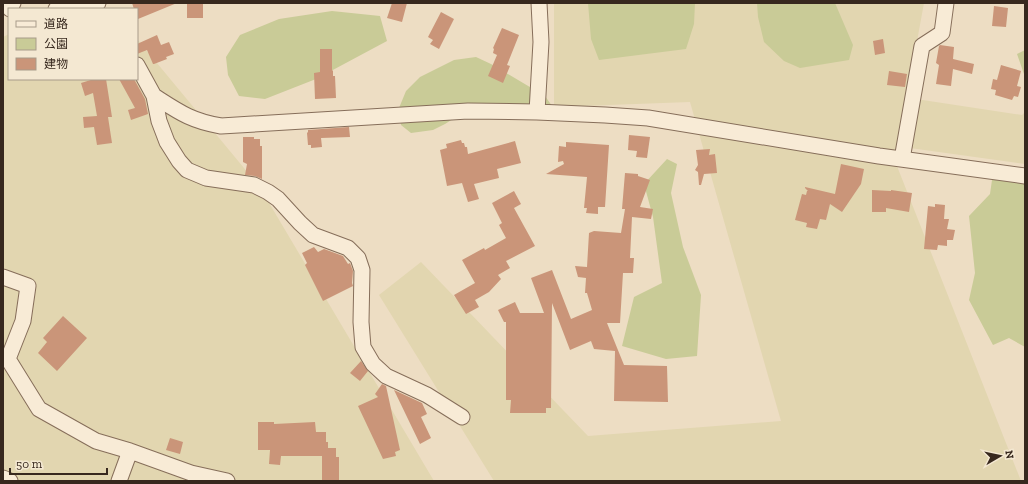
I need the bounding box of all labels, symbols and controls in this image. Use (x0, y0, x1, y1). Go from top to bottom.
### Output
legend (8, 8, 138, 80)
text: 道路 (44, 17, 68, 31)
text: 公園 (44, 37, 68, 51)
text: 建物 (44, 57, 68, 71)
north arrow (980, 436, 1020, 476)
text: N (1002, 449, 1017, 460)
scale bar (10, 450, 107, 476)
text: 50 m (16, 457, 43, 471)

